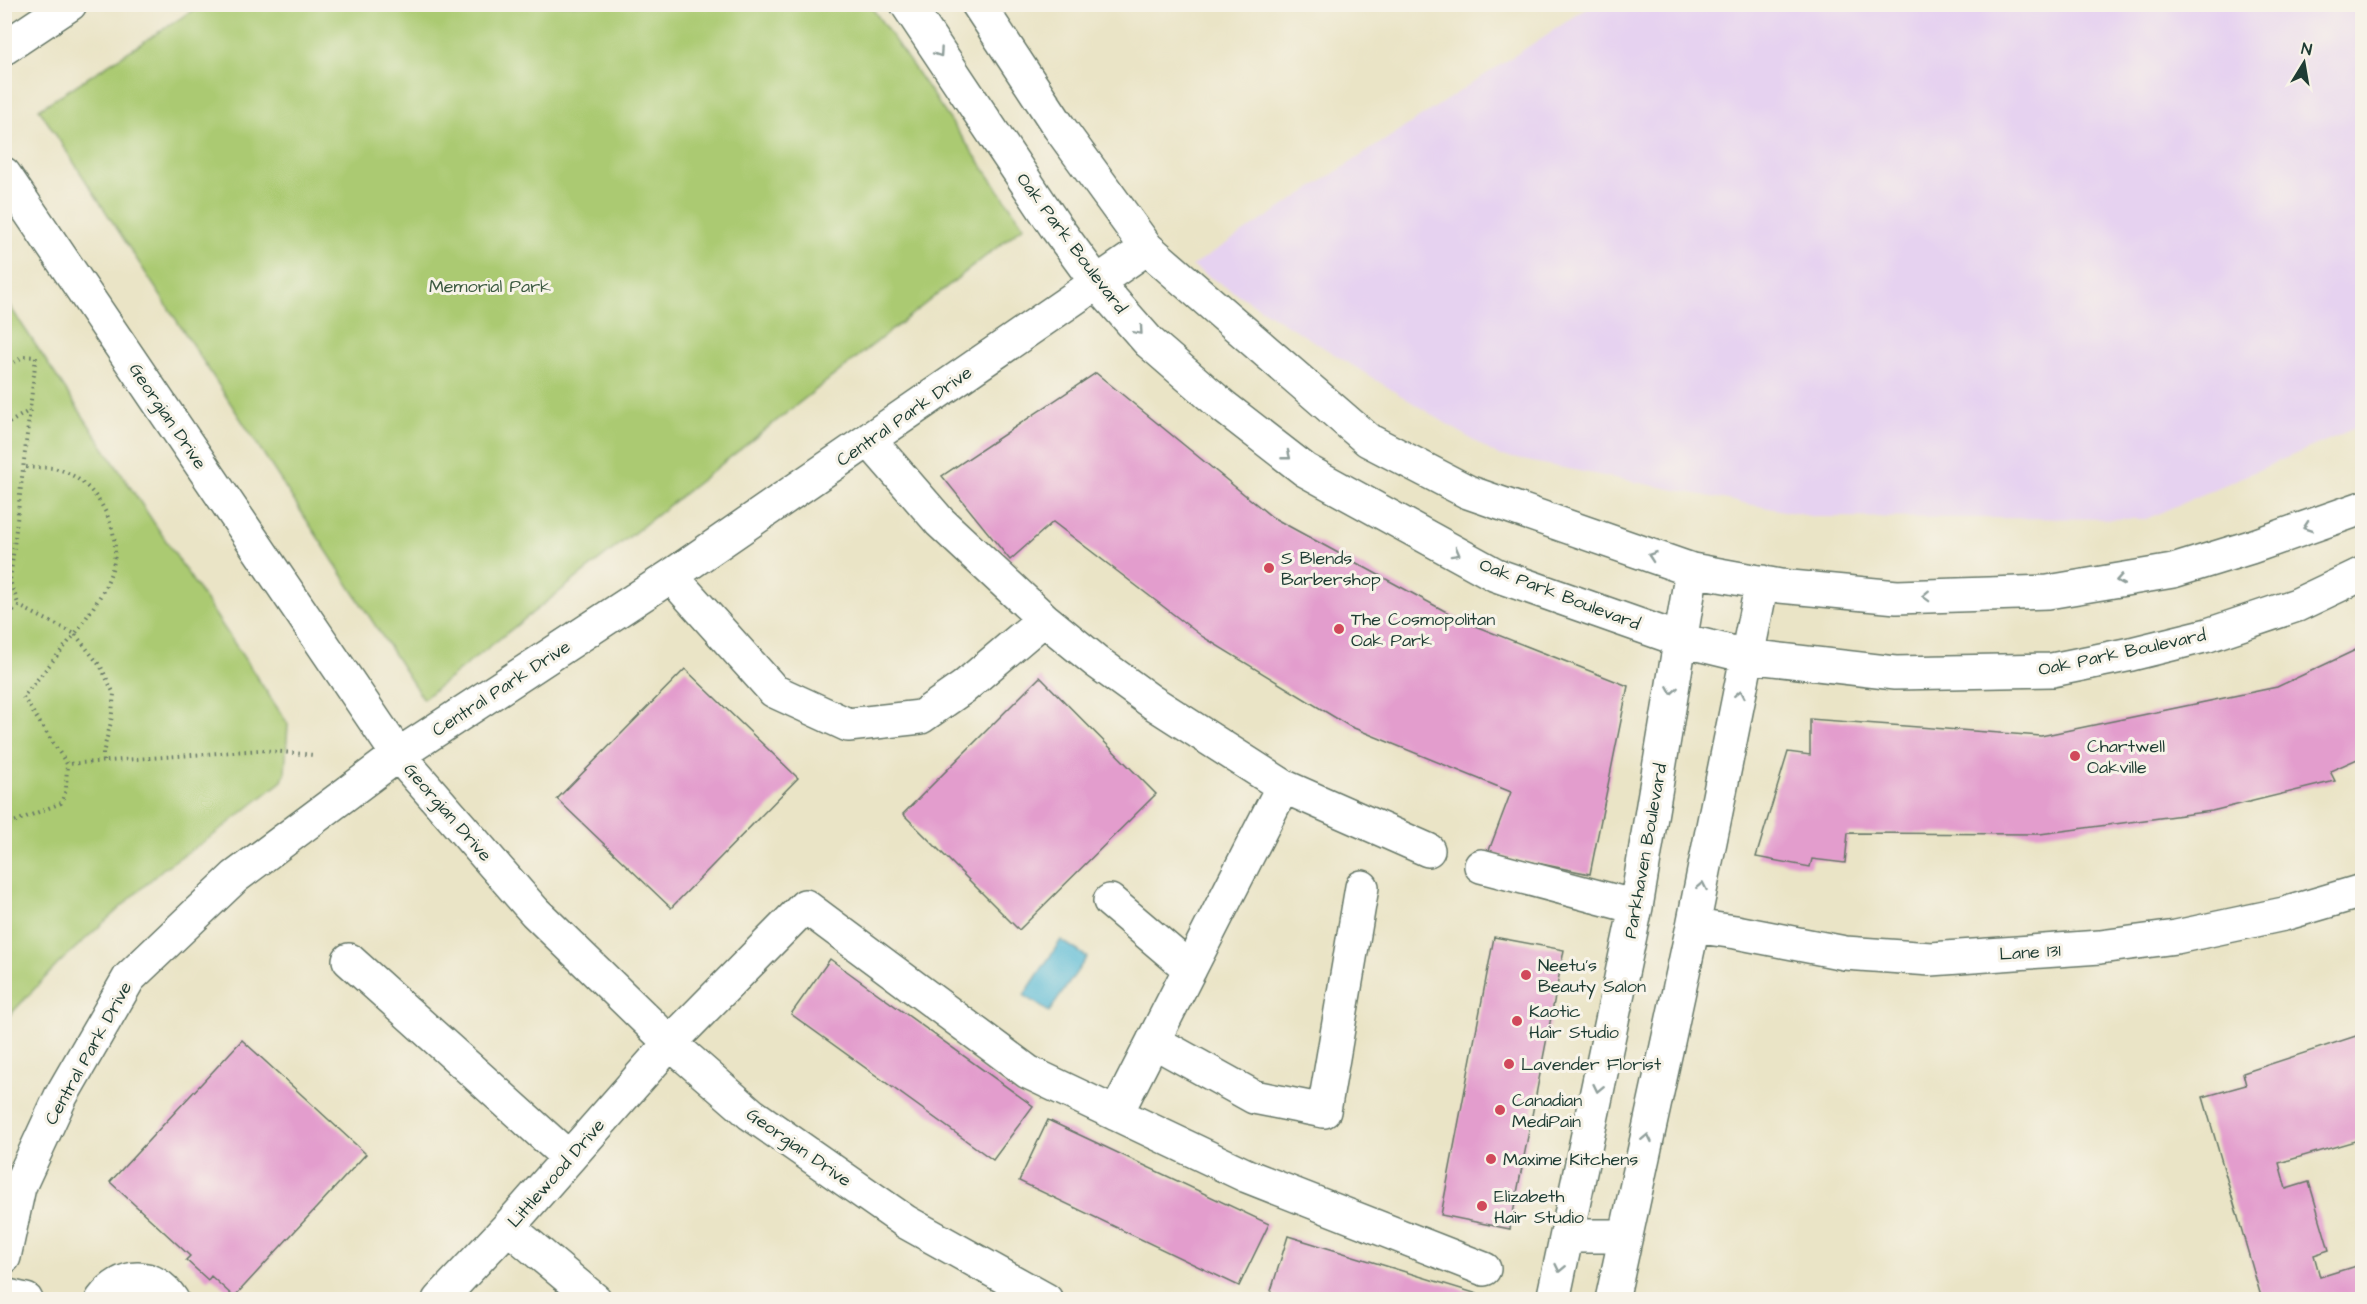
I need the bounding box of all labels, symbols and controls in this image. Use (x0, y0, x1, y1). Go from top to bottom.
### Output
north arrow (2274, 33, 2334, 93)
text: N (2300, 38, 2314, 61)
one-way arrow (932, 46, 943, 57)
street label: Oak Park Boulevard (1010, 168, 1133, 319)
park label: Memorial Park (429, 274, 551, 299)
one-way arrow (1131, 324, 1142, 335)
street label: Georgian Drive (122, 358, 212, 475)
street label: Central Park Drive (832, 360, 977, 473)
one-way arrow (1281, 449, 1292, 460)
one-way arrow (2302, 520, 2313, 533)
place label: S Blends Barbershop (1281, 546, 1381, 592)
one-way arrow (1450, 546, 1461, 557)
one-way arrow (1647, 550, 1657, 563)
street label: Oak Park Boulevard (1476, 552, 1644, 637)
marker: S Blends Barbershop (1262, 561, 1276, 575)
one-way arrow (2115, 573, 2125, 586)
one-way arrow (1922, 590, 1931, 602)
place label: The Cosmopolitan Oak Park (1351, 607, 1495, 653)
marker: The Cosmopolitan Oak Park (1332, 622, 1346, 636)
street label: Oak Park Boulevard (2036, 623, 2208, 682)
street label: Central Park Drive (427, 634, 575, 743)
one-way arrow (1666, 685, 1679, 695)
one-way arrow (1732, 690, 1745, 700)
place label: Chartwell Oakville (2087, 734, 2165, 780)
marker: Chartwell Oakville (2068, 749, 2082, 763)
street label: Georgian Drive (397, 758, 498, 868)
street label: Parkhaven Boulevard (1618, 762, 1673, 941)
one-way arrow (1695, 881, 1708, 891)
street label: Lane 131 (1999, 938, 2062, 967)
place label: Neetu's Beauty Salon (1538, 953, 1646, 1000)
marker: Neetu's Beauty Salon (1519, 968, 1533, 982)
street label: Central Park Drive (39, 977, 138, 1129)
place label: Kaotic Hair Studio (1529, 999, 1619, 1045)
marker: Kaotic Hair Studio (1510, 1014, 1524, 1028)
place label: Lavender Florist (1521, 1052, 1662, 1077)
marker: Lavender Florist (1502, 1057, 1516, 1071)
one-way arrow (1592, 1083, 1605, 1093)
place label: Canadian MediPain (1512, 1088, 1582, 1134)
street label: Georgian Drive (741, 1102, 856, 1194)
marker: Canadian MediPain (1493, 1103, 1507, 1117)
street label: Littlewood Drive (502, 1113, 611, 1233)
one-way arrow (1640, 1133, 1653, 1143)
place label: Maxime Kitchens (1503, 1147, 1638, 1172)
marker: Maxime Kitchens (1484, 1152, 1498, 1166)
place label: Elizabeth Hair Studio (1494, 1184, 1584, 1230)
marker: Elizabeth Hair Studio (1475, 1199, 1489, 1213)
one-way arrow (1554, 1262, 1567, 1272)

